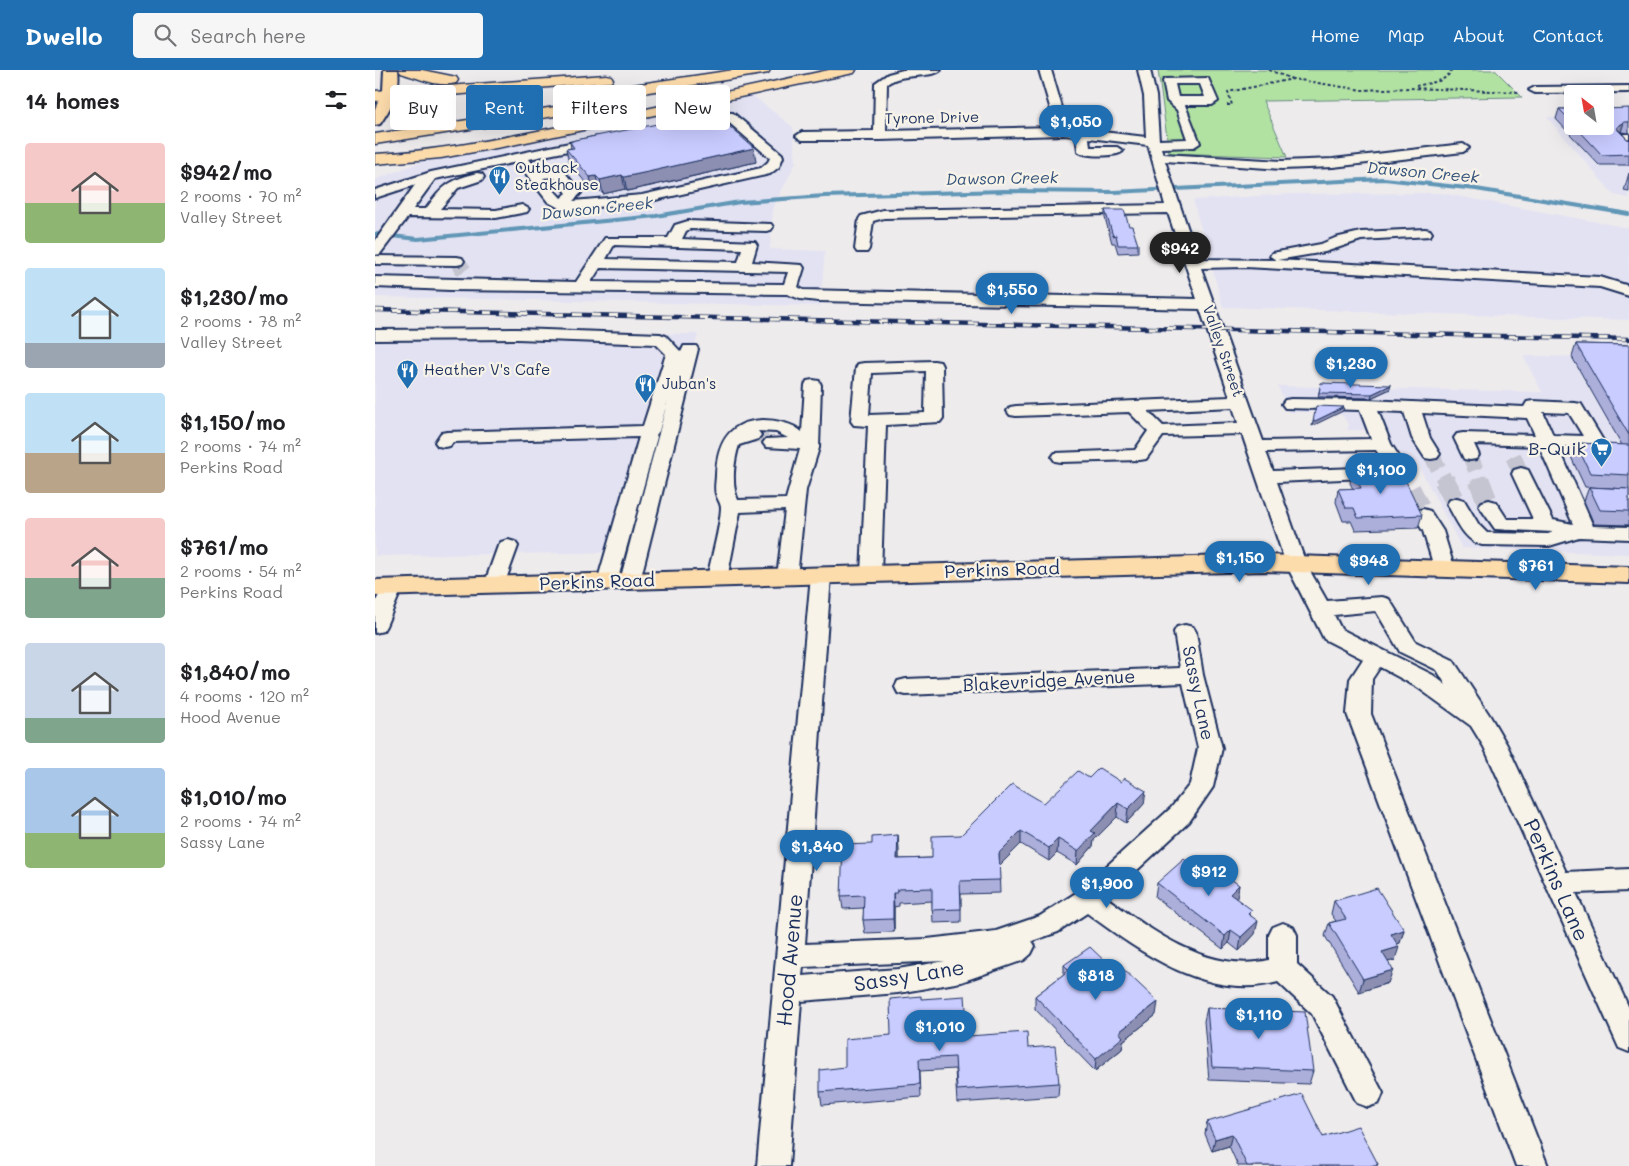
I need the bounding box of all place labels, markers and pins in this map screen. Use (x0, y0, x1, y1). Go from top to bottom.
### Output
pin: $1,050 (1035, 104, 1117, 147)
place label: Outback Steakhouse (515, 157, 599, 194)
restaurant icon: Outback Steakhouse (487, 165, 511, 196)
pin: $942 (1150, 232, 1210, 274)
pin: $1,550 (971, 272, 1053, 315)
pin: $1,230 (1310, 346, 1392, 389)
restaurant icon: Heather V's Cafe (396, 358, 420, 389)
place label: Heather V's Cafe (424, 359, 550, 379)
restaurant icon: Juban's (634, 372, 658, 403)
place label: Juban's (662, 373, 716, 393)
place label: B-Quik (1528, 436, 1586, 460)
supermarket icon: B-Quik (1590, 437, 1614, 468)
pin: $1,100 (1340, 452, 1422, 495)
pin: $1,150 (1199, 540, 1281, 583)
pin: $948 (1339, 544, 1399, 586)
pin: $761 (1506, 548, 1566, 591)
pin: $1,840 (776, 830, 858, 872)
pin: $912 (1179, 854, 1239, 897)
pin: $1,900 (1066, 866, 1148, 909)
pin: $818 (1066, 958, 1126, 1001)
pin: $1,110 (1218, 998, 1300, 1040)
pin: $1,010 (899, 1010, 981, 1052)

